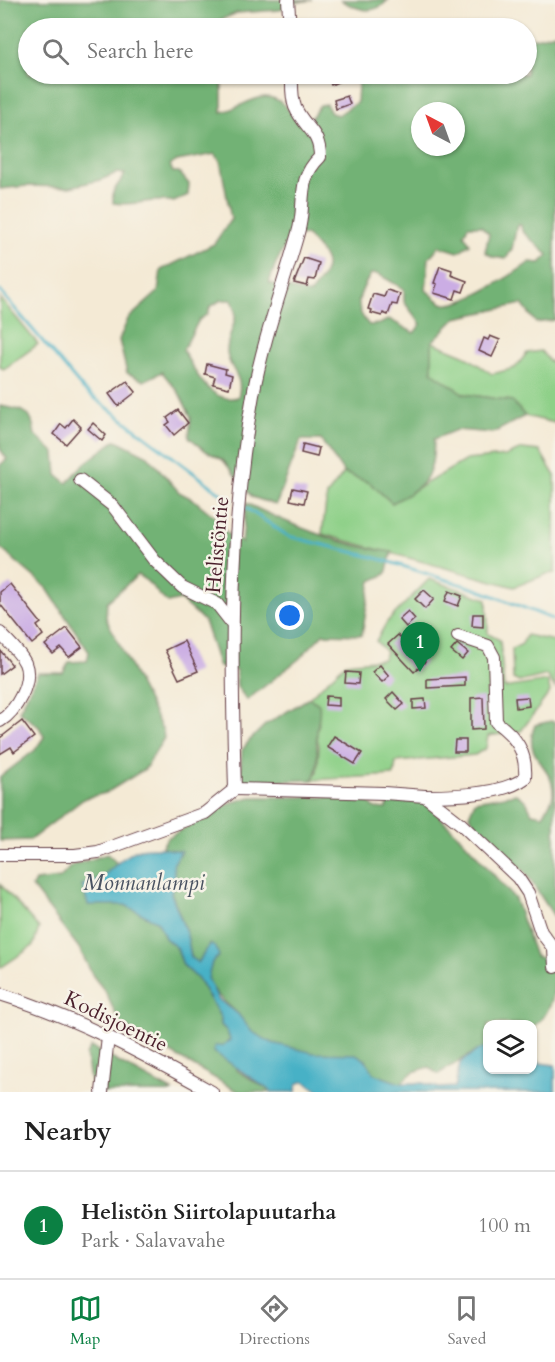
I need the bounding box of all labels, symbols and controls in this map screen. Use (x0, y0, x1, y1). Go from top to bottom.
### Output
search box (18, 18, 537, 84)
icon: search (39, 35, 72, 68)
text: Search here (87, 36, 194, 66)
north arrow (411, 102, 465, 156)
street label: Helistöntie (199, 495, 236, 595)
your location (275, 601, 304, 630)
pin: 1 (400, 622, 440, 672)
water label: Monnanlampi (83, 868, 206, 898)
street label: Kodisjoentie (59, 984, 172, 1059)
map controls (483, 1020, 537, 1074)
button: layers (483, 1020, 537, 1074)
text: Nearby (24, 1114, 112, 1149)
text: Helistön Siirtolapuutarha (81, 1197, 336, 1227)
text: 1 (38, 1212, 49, 1239)
text: 100 m (478, 1212, 531, 1239)
text: Park · Salavavahe (81, 1227, 225, 1254)
tab: Map (69, 1292, 102, 1350)
tab: Directions (239, 1292, 310, 1350)
tab: Saved (447, 1292, 486, 1350)

